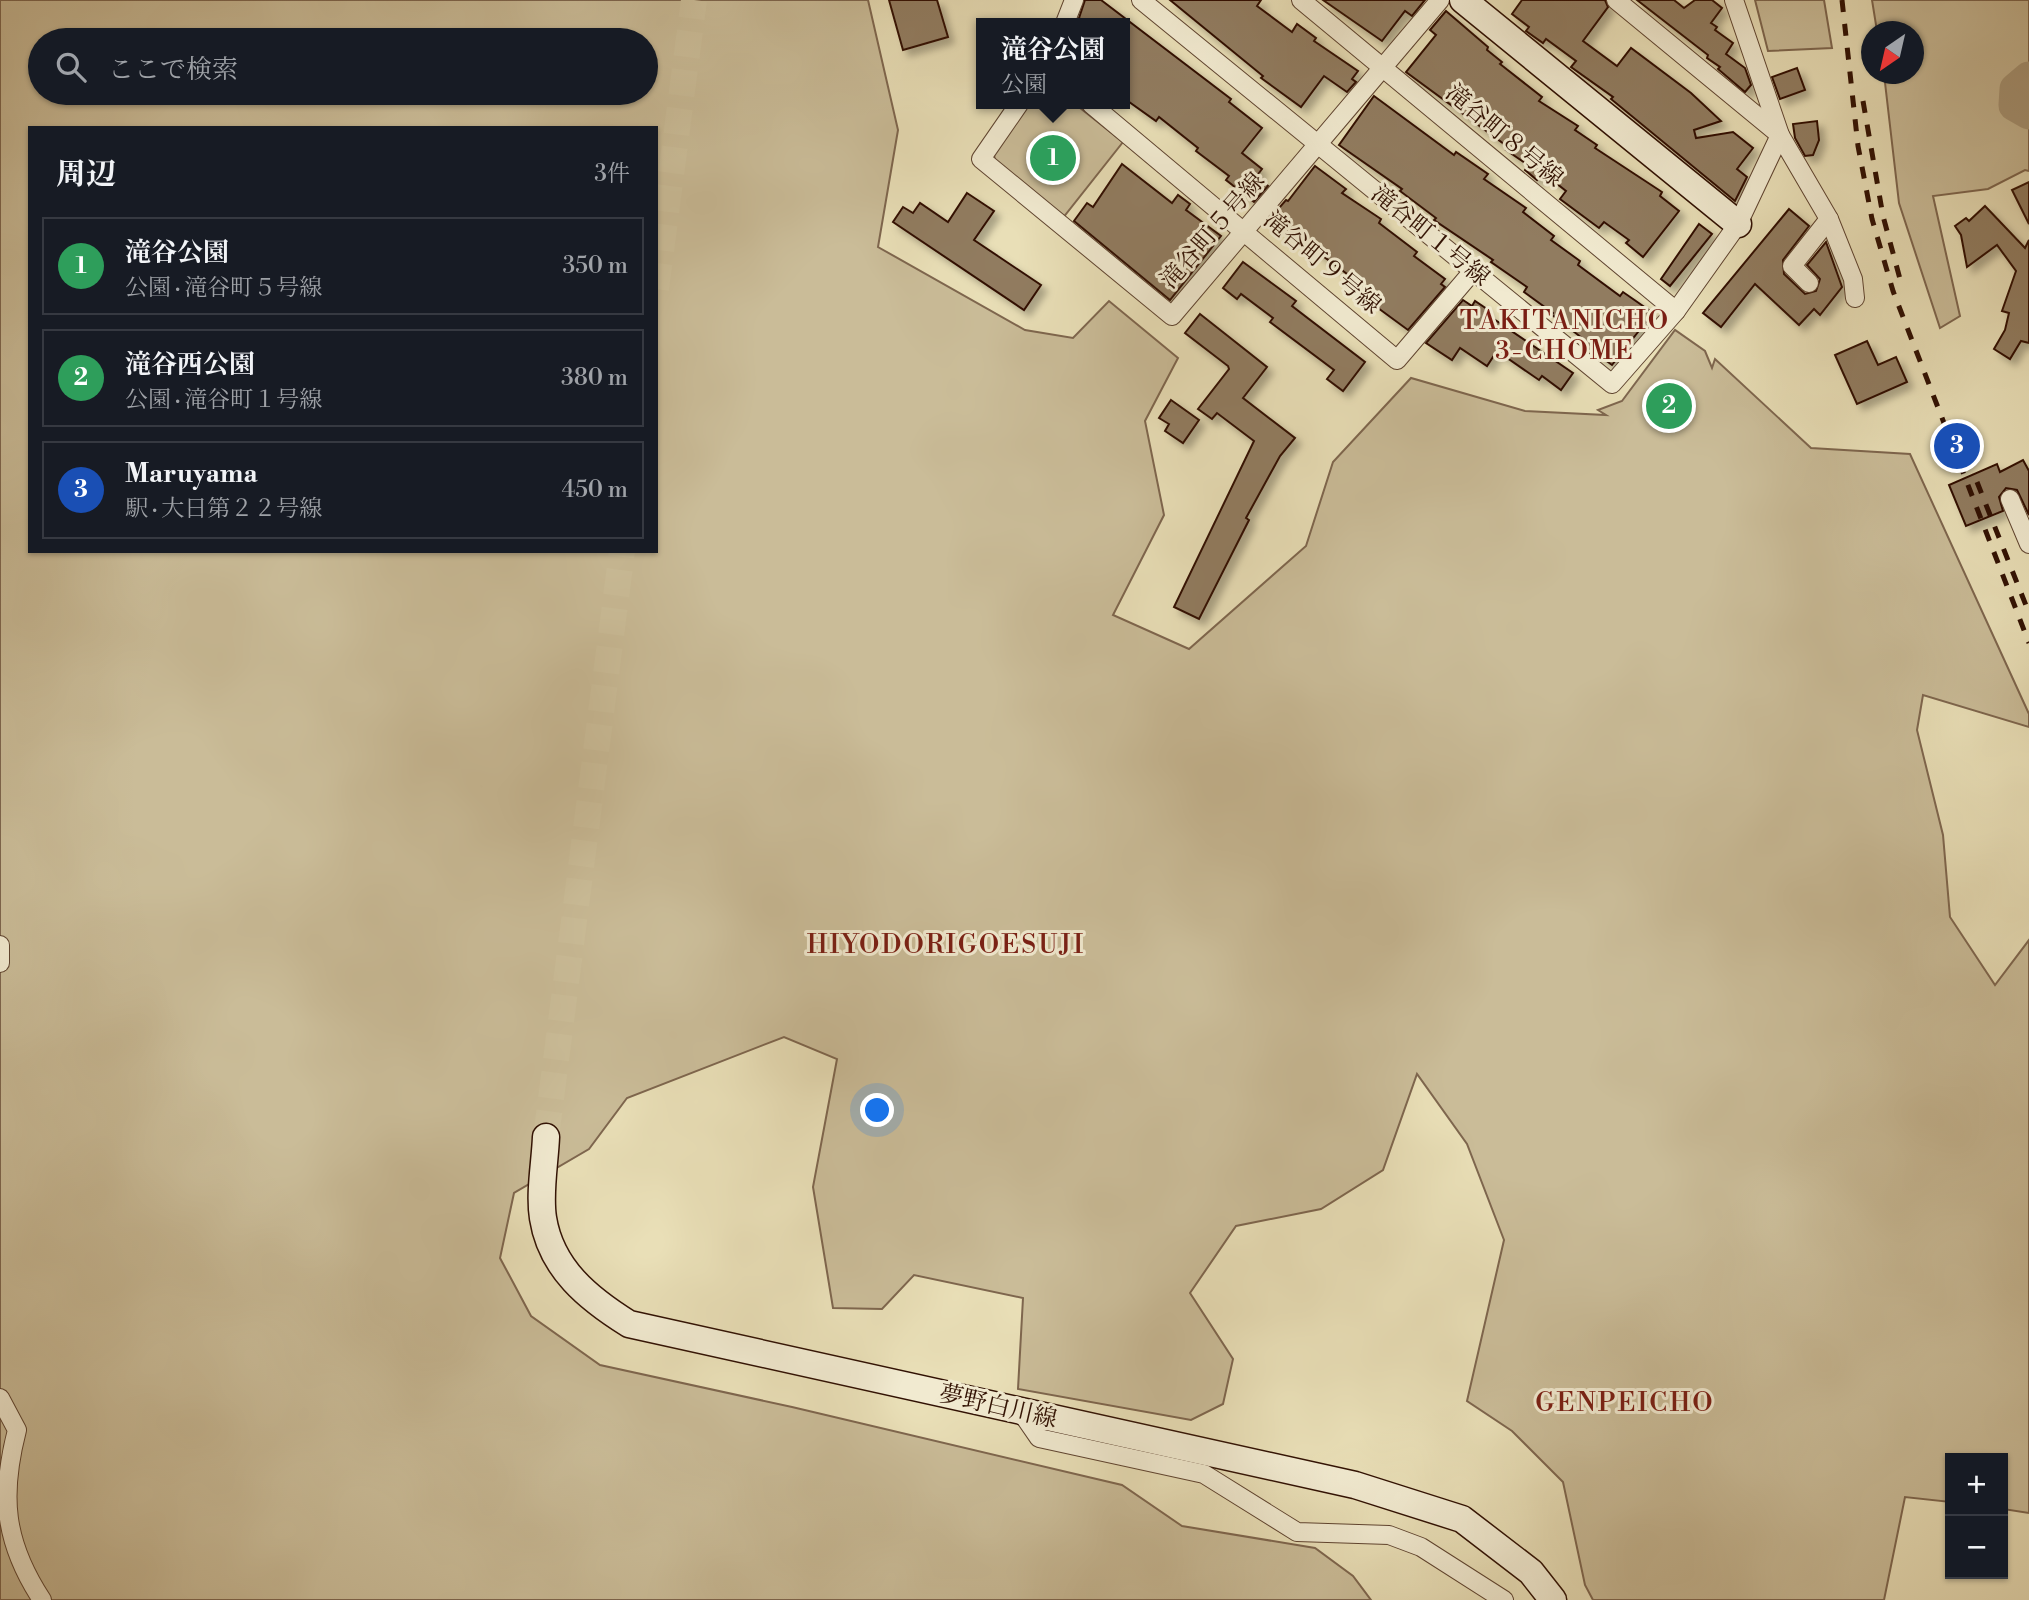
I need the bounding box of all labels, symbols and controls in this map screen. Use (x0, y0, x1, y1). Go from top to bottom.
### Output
popup (976, 18, 1130, 109)
north arrow (1861, 21, 1924, 84)
search box (28, 28, 658, 105)
text: 滝谷公園 (1001, 34, 1105, 66)
icon: search (52, 48, 90, 86)
text: ここで検索 (108, 54, 238, 86)
text: 公園 (1001, 71, 1047, 99)
street label: 滝谷町８号線 (1439, 78, 1569, 194)
pin: 1 (1030, 132, 1076, 184)
text: 周辺 (56, 156, 116, 194)
text: 3件 (594, 160, 630, 188)
street label: 滝谷町５号線 (1154, 167, 1272, 295)
street label: 滝谷町１号線 (1365, 179, 1495, 293)
street label: 滝谷町９号線 (1257, 205, 1387, 321)
text: 滝谷公園 (125, 237, 229, 269)
text: 1 (75, 252, 87, 280)
text: 350 m (562, 252, 628, 280)
text: 公園 · 滝谷町５号線 (125, 274, 322, 302)
district label: TAKITANICHO 3-CHOME (1460, 305, 1670, 367)
text: 滝谷西公園 (125, 349, 255, 381)
text: 2 (74, 364, 88, 392)
text: 380 m (561, 364, 628, 392)
pin: 2 (1646, 380, 1692, 432)
text: 公園 · 滝谷町１号線 (125, 386, 322, 414)
pin: 3 (1934, 420, 1980, 472)
text: Maruyama (125, 458, 258, 490)
text: 3 (74, 476, 88, 504)
text: 450 m (562, 476, 628, 504)
text: 駅 · 大日第２２号線 (125, 495, 322, 523)
district label: HIYODORIGOESUJI (807, 929, 1085, 961)
your location (860, 1093, 894, 1127)
street label: 夢野白川線 (936, 1379, 1060, 1435)
district label: GENPEICHO (1535, 1387, 1715, 1419)
map controls (1945, 1453, 2008, 1579)
button: + (1945, 1453, 2008, 1516)
button: − (1945, 1516, 2008, 1579)

